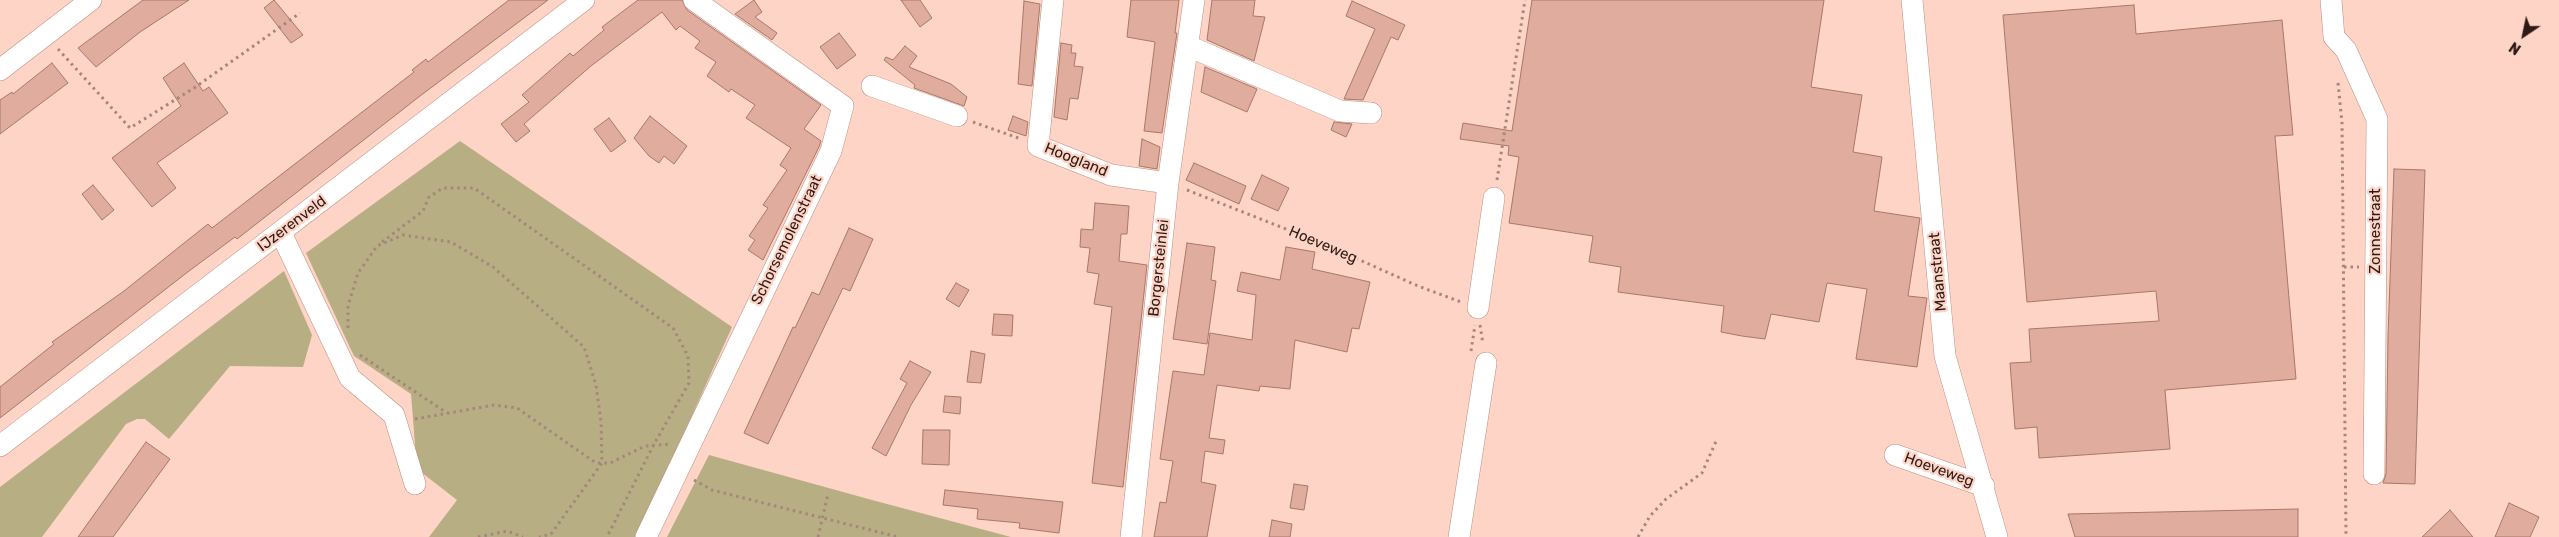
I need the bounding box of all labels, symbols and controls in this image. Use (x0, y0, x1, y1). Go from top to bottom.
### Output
north arrow (2499, 10, 2549, 60)
text: N (2506, 38, 2524, 58)
street label: Hoogland (1042, 139, 1110, 181)
street label: Schorsemolenstraat (748, 172, 826, 308)
street label: Zonnestraat (2367, 188, 2385, 274)
street label: IJzerenveld (254, 192, 330, 256)
street label: Borgersteinlei (1145, 219, 1173, 317)
street label: Hoeveweg (1286, 222, 1360, 268)
street label: Maanstraat (1926, 232, 1950, 312)
street label: Hoeveweg (1902, 449, 1976, 491)

